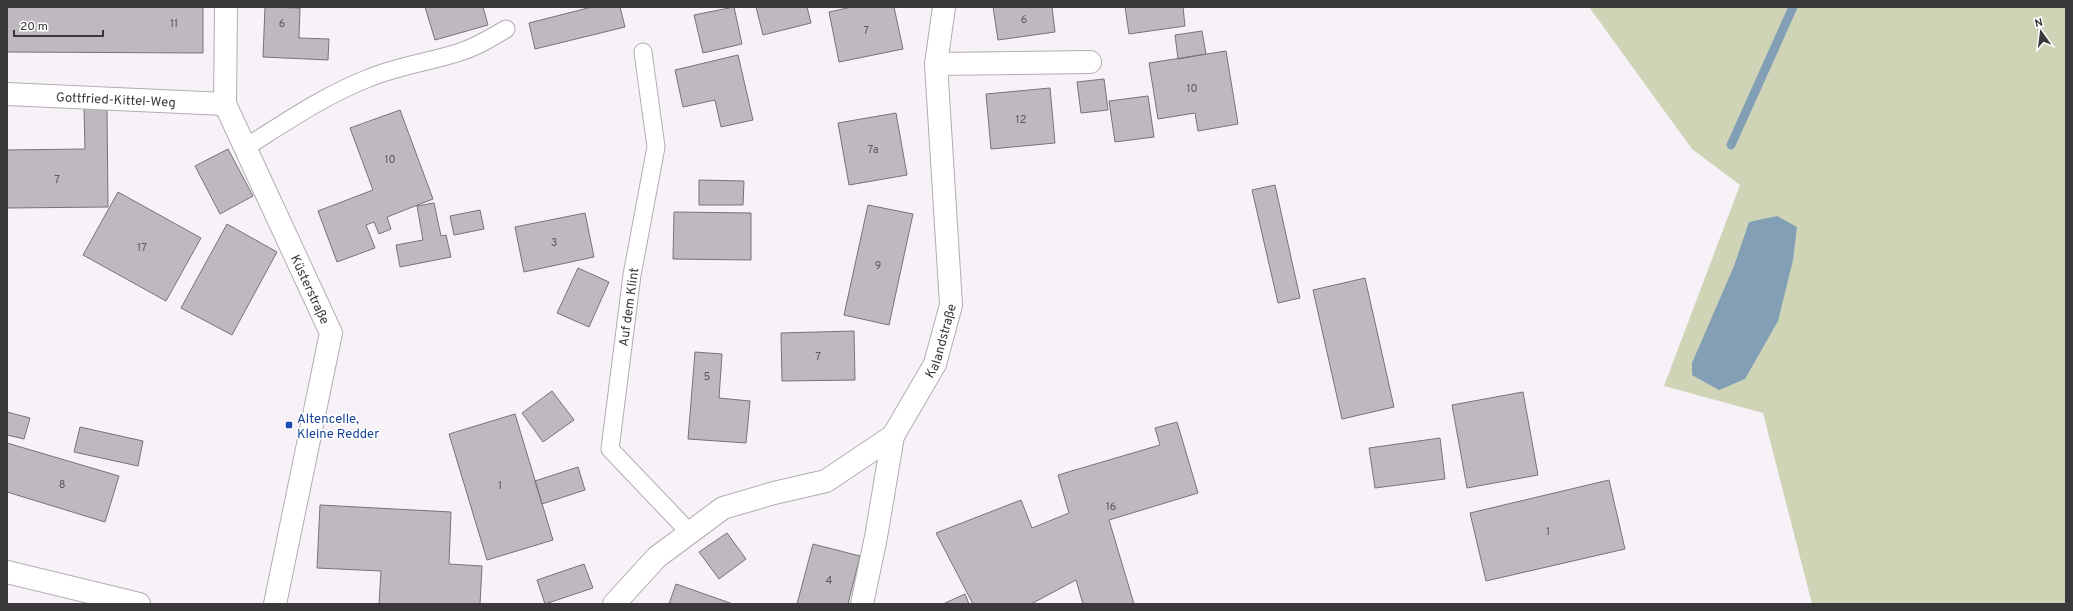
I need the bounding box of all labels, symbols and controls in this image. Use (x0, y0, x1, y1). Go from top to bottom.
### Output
scale bar (14, 12, 103, 38)
north arrow (2021, 12, 2061, 52)
house number: 6 (1021, 13, 1027, 27)
text: N (2033, 16, 2044, 31)
house number: 11 (170, 17, 178, 31)
house number: 6 (279, 17, 285, 31)
text: 20 m (20, 19, 48, 35)
house number: 7 (863, 24, 869, 38)
house number: 10 (1186, 82, 1198, 96)
street label: Gottfried-Kittel-Weg (56, 90, 176, 112)
house number: 12 (1016, 113, 1026, 127)
house number: 7a (867, 143, 879, 157)
house number: 10 (384, 153, 396, 167)
house number: 7 (54, 173, 60, 187)
house number: 3 (551, 236, 557, 250)
house number: 17 (137, 241, 147, 255)
street label: Küsterstraße (286, 253, 332, 327)
house number: 9 (875, 259, 881, 273)
street label: Auf dem Klint (617, 267, 643, 348)
street label: Kalandstraße (922, 302, 961, 382)
house number: 7 (815, 350, 821, 364)
house number: 5 (704, 370, 711, 384)
place label: Altencelle, Kleine Redder (297, 412, 379, 443)
marker: Altencelle, Kleine Redder (284, 420, 294, 430)
house number: 8 (59, 478, 65, 492)
house number: 1 (498, 479, 502, 493)
house number: 16 (1106, 500, 1116, 514)
house number: 1 (1546, 525, 1550, 539)
house number: 4 (826, 574, 833, 588)

